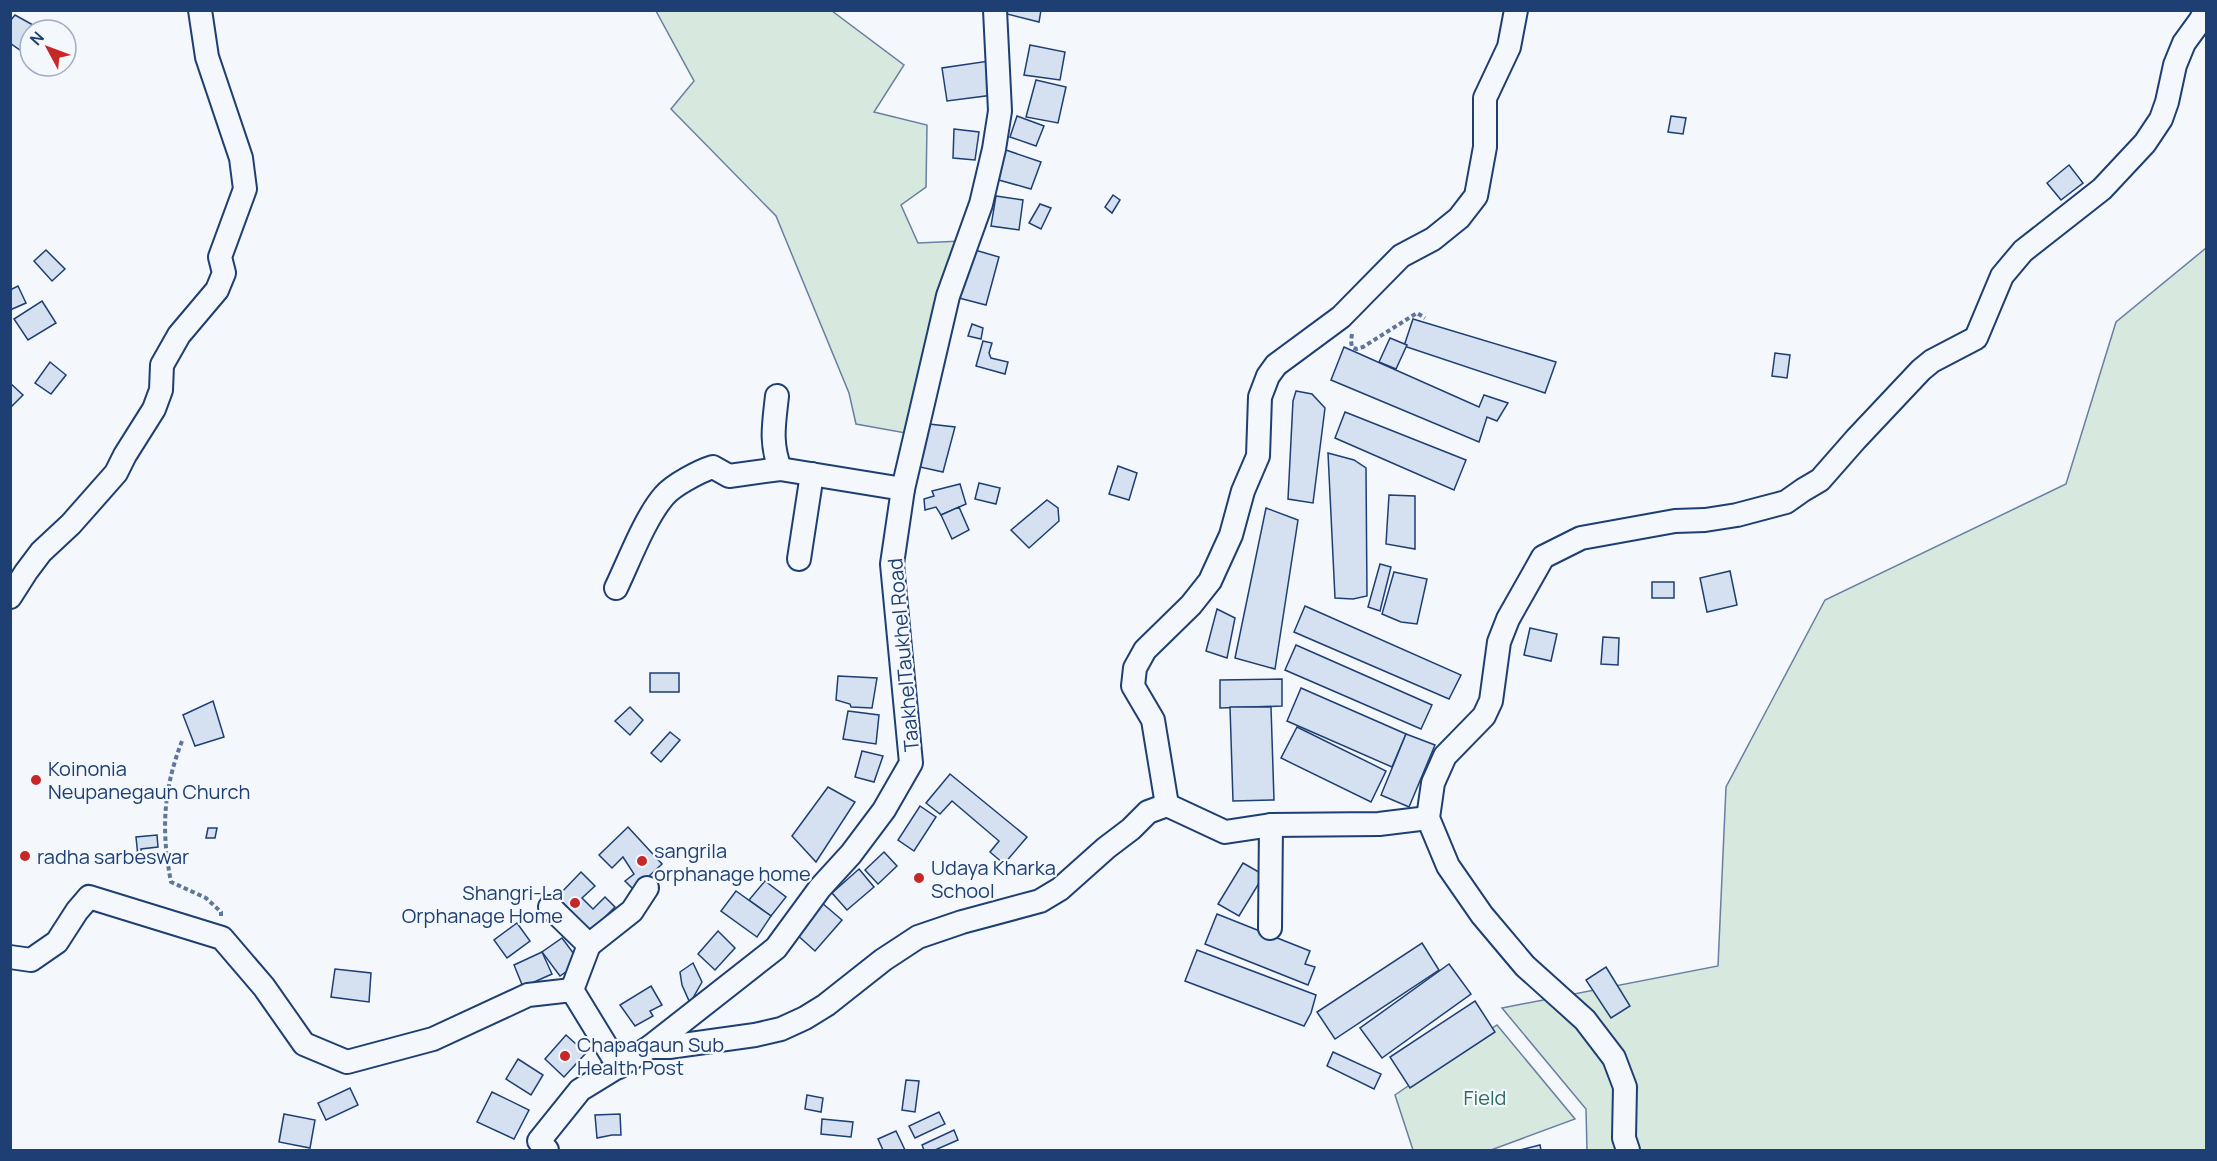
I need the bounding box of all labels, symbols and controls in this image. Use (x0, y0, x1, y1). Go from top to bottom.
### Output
north arrow (18, 18, 78, 78)
text: N (25, 27, 49, 50)
street label: TaakhelTaukhel Road (881, 557, 925, 753)
place label: Koinonia Neupanegaun Church (48, 755, 250, 805)
marker: Koinonia Neupanegaun Church (29, 773, 43, 787)
place label: sangrila orphanage home (654, 837, 811, 887)
place label: radha sarbeswar (37, 843, 189, 870)
marker: radha sarbeswar (18, 849, 32, 863)
marker: sangrila orphanage home (635, 854, 649, 868)
place label: Udaya Kharka School (931, 854, 1056, 904)
marker: Udaya Kharka School (912, 871, 926, 885)
place label: Shangri-La Orphanage Home (402, 879, 563, 929)
marker: Shangri-La Orphanage Home (568, 896, 582, 910)
place label: Chapagaun Sub Health Post (577, 1031, 724, 1081)
marker: Chapagaun Sub Health Post (558, 1049, 572, 1063)
park label: Field (1464, 1084, 1506, 1111)

